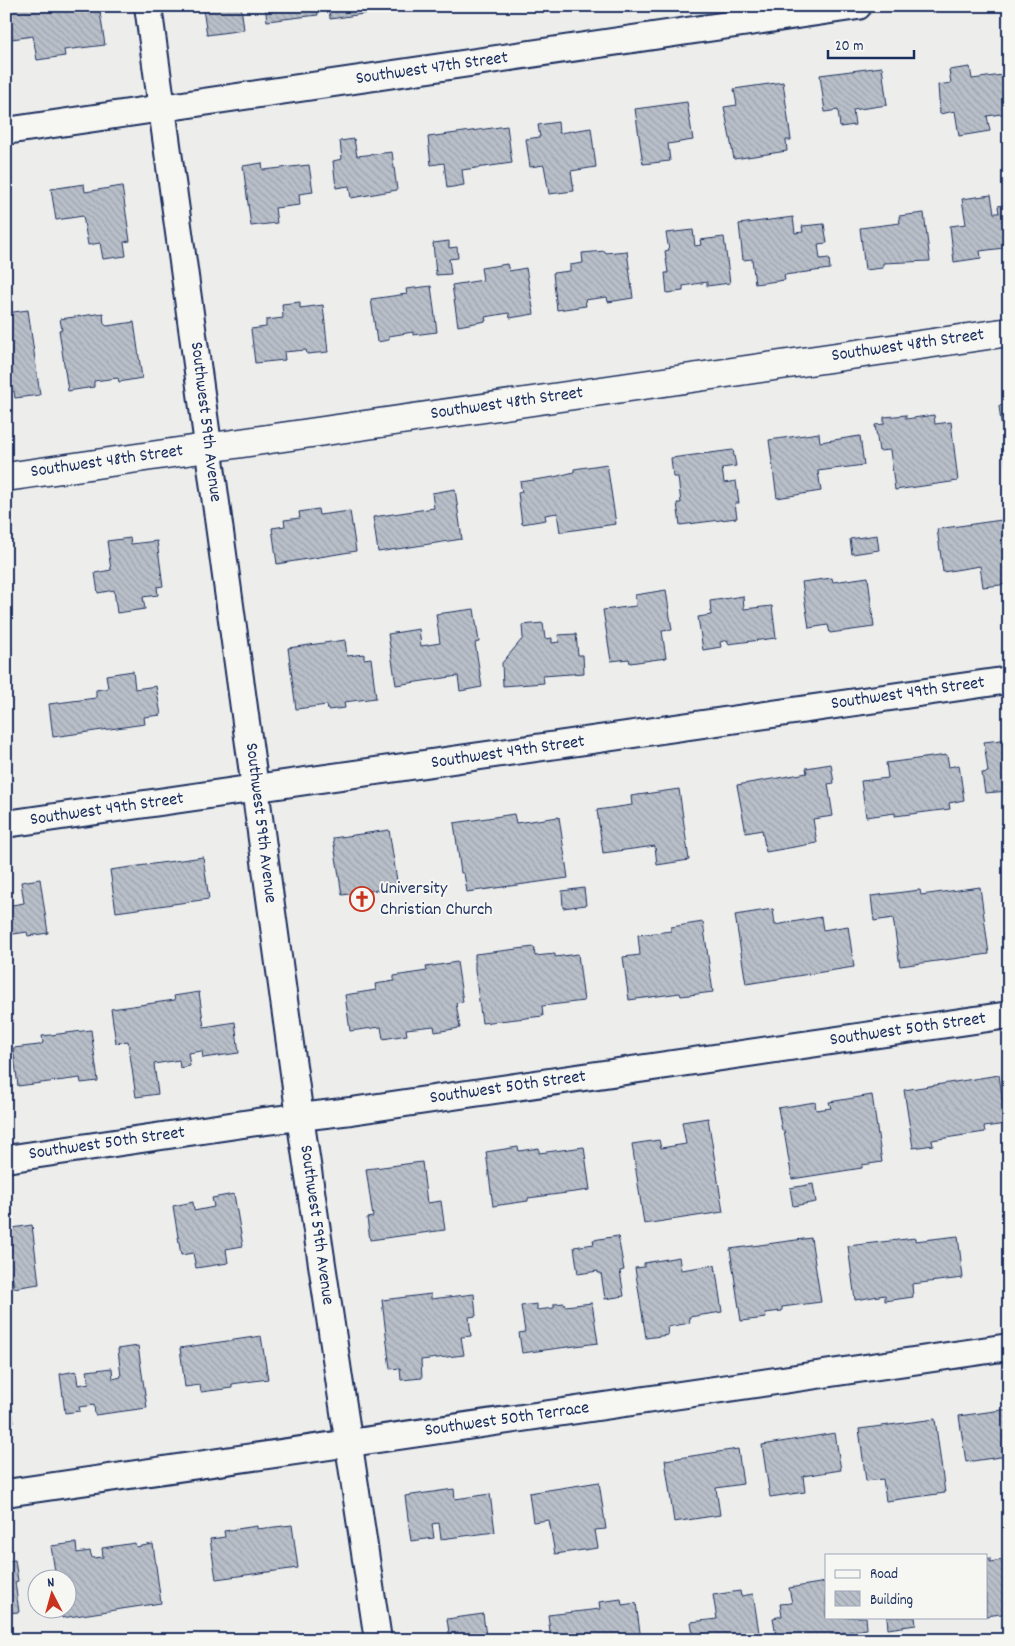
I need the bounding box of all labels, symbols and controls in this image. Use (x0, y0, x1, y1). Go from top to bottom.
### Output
scale bar (828, 28, 914, 60)
text: 20 m (835, 36, 863, 58)
street label: Southwest 47th Street (354, 46, 510, 92)
street label: Southwest 48th Street (830, 323, 986, 369)
street label: Southwest 59th Avenue (183, 340, 227, 504)
street label: Southwest 48th Street (429, 381, 585, 427)
street label: Southwest 48th Street (29, 439, 185, 485)
street label: Southwest 49th Street (830, 671, 987, 717)
street label: Southwest 49th Street (430, 730, 587, 776)
street label: Southwest 59th Avenue (238, 741, 282, 905)
street label: Southwest 49th Street (29, 787, 186, 833)
place label: University Christian Church (380, 877, 493, 923)
church icon: University Christian Church (349, 886, 375, 912)
street label: Southwest 50th Street (828, 1007, 988, 1053)
street label: Southwest 50th Street (428, 1065, 588, 1111)
street label: Southwest 50th Street (27, 1121, 187, 1167)
street label: Southwest 59th Avenue (292, 1143, 340, 1307)
street label: Southwest 50th Terrace (423, 1396, 591, 1444)
legend (825, 1554, 988, 1618)
text: Road (870, 1564, 898, 1586)
north arrow (28, 1568, 78, 1618)
text: N (46, 1573, 55, 1593)
text: Building (870, 1590, 913, 1612)

